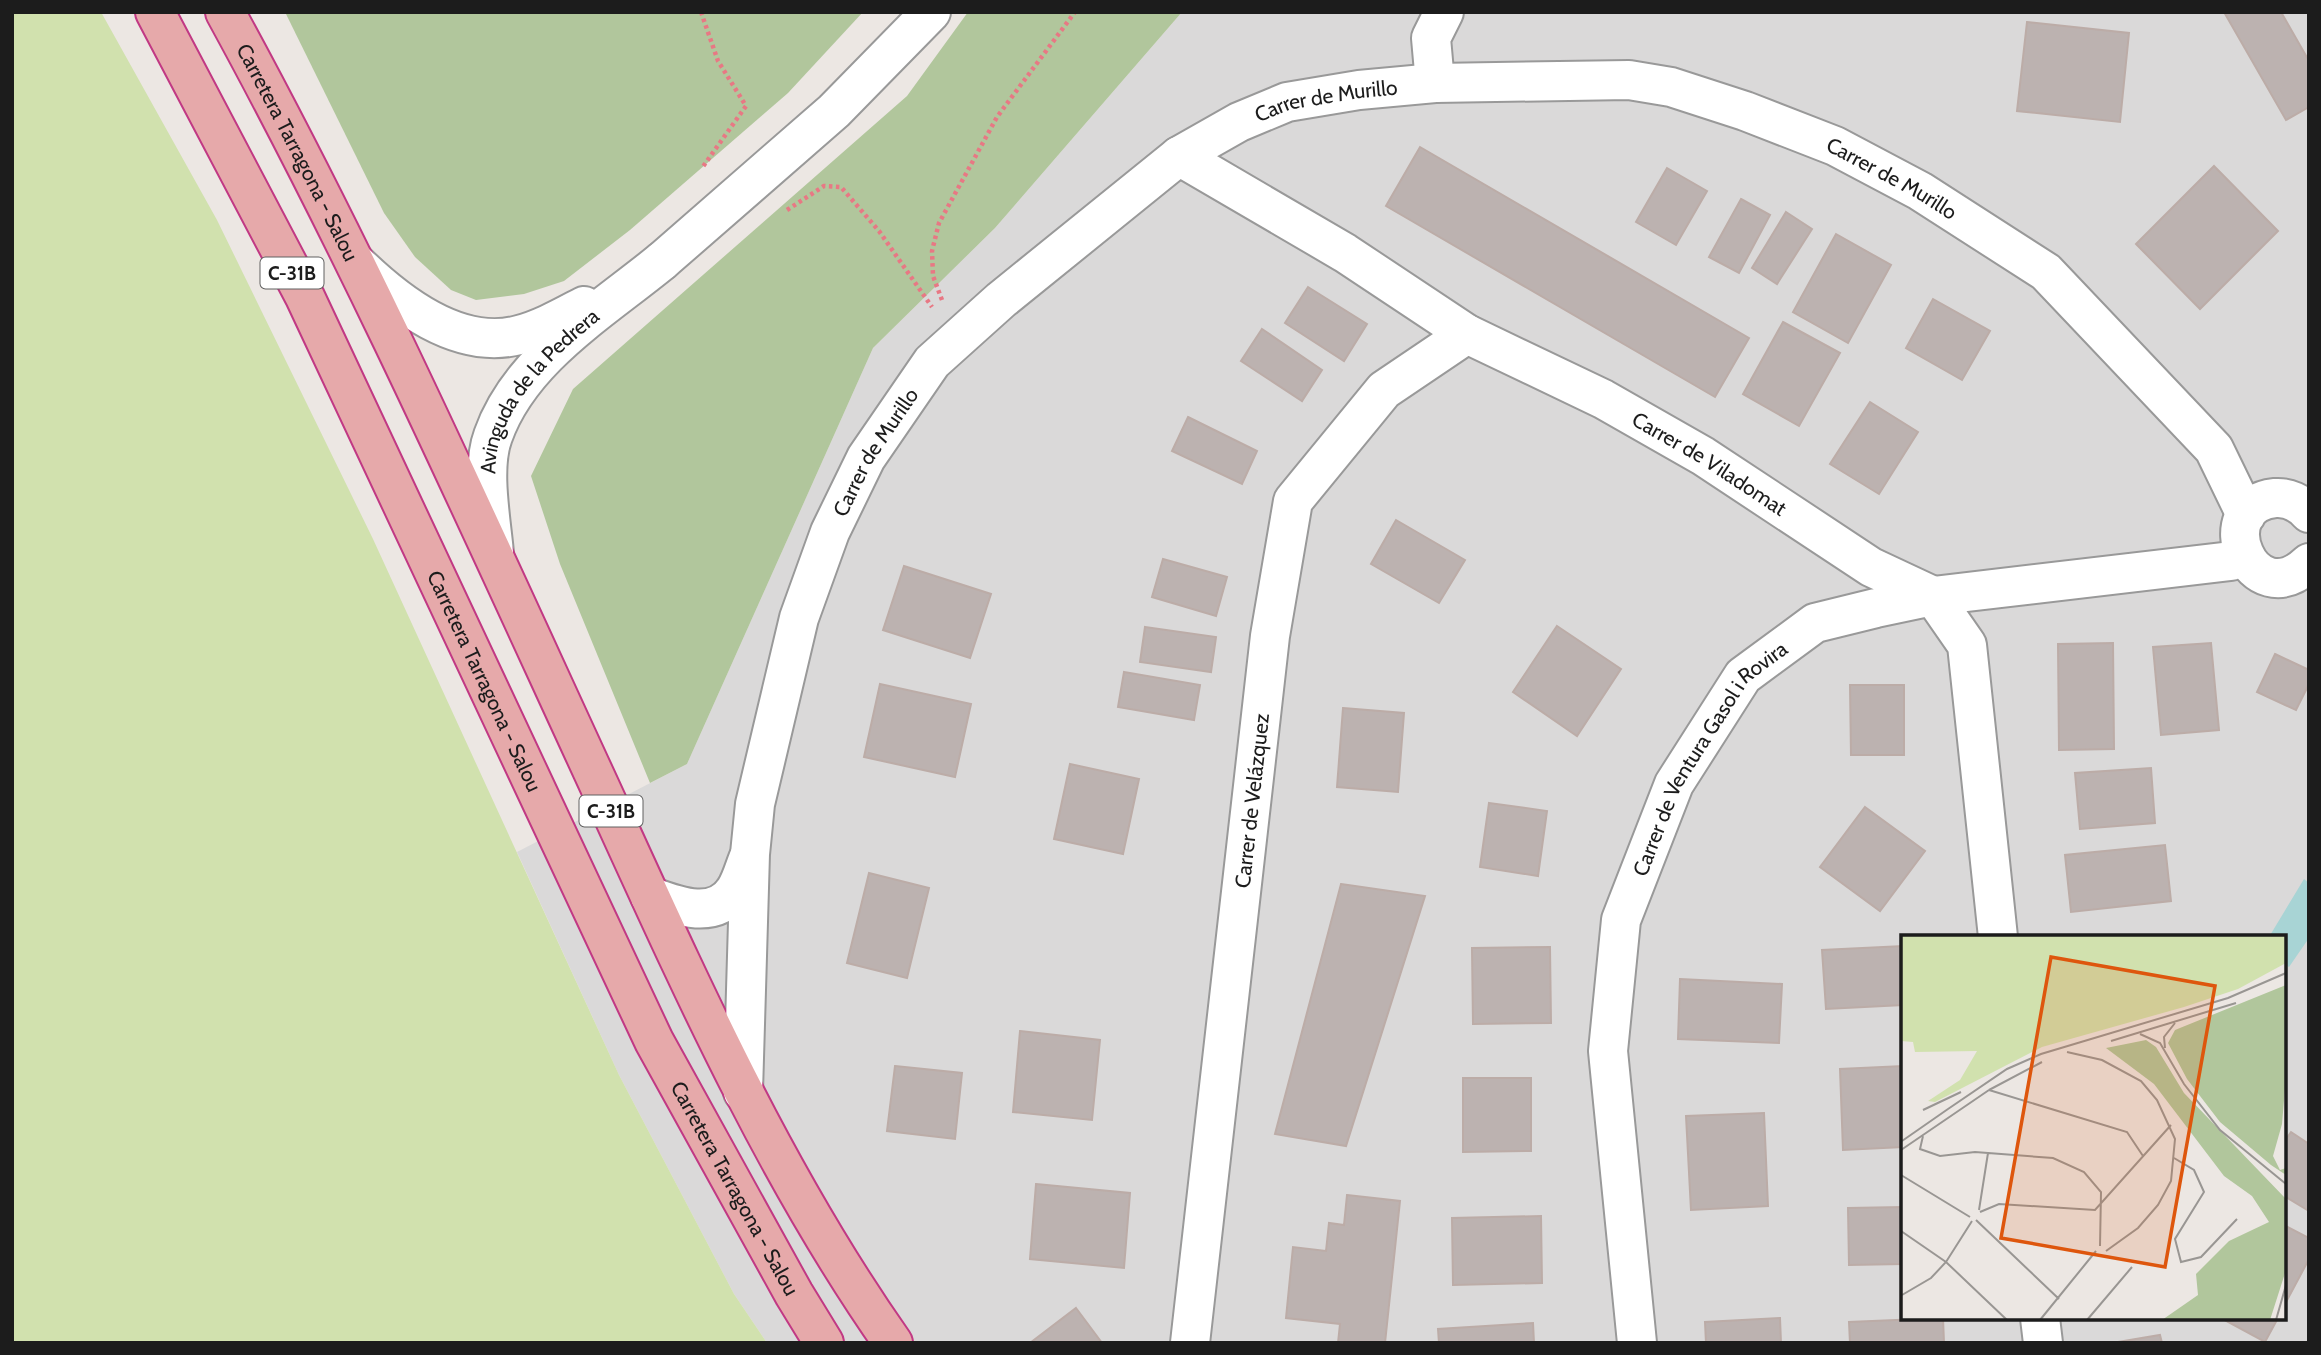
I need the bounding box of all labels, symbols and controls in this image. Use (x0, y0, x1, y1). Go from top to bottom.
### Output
street label: Carretera Tarragona - Salou (232, 39, 364, 265)
street label: Carrer de Murillo (1251, 74, 1398, 127)
street label: Carrer de Murillo (1823, 132, 1962, 224)
road number: C-31B (260, 258, 324, 288)
street label: Avinguda de la Pedrera (475, 303, 604, 475)
street label: Carrer de Murillo (827, 383, 923, 520)
street label: Carrer de Viladomat (1628, 406, 1792, 520)
street label: Carretera Tarragona - Salou (423, 566, 548, 795)
street label: Carrer de Ventura Gasol i Rovira (1627, 636, 1792, 879)
street label: Carrer de Velázquez (1229, 712, 1274, 889)
road number: C-31B (580, 796, 642, 826)
inset map (1901, 935, 2286, 1320)
street label: Carretera Tarragona - Salou (666, 1077, 805, 1300)

